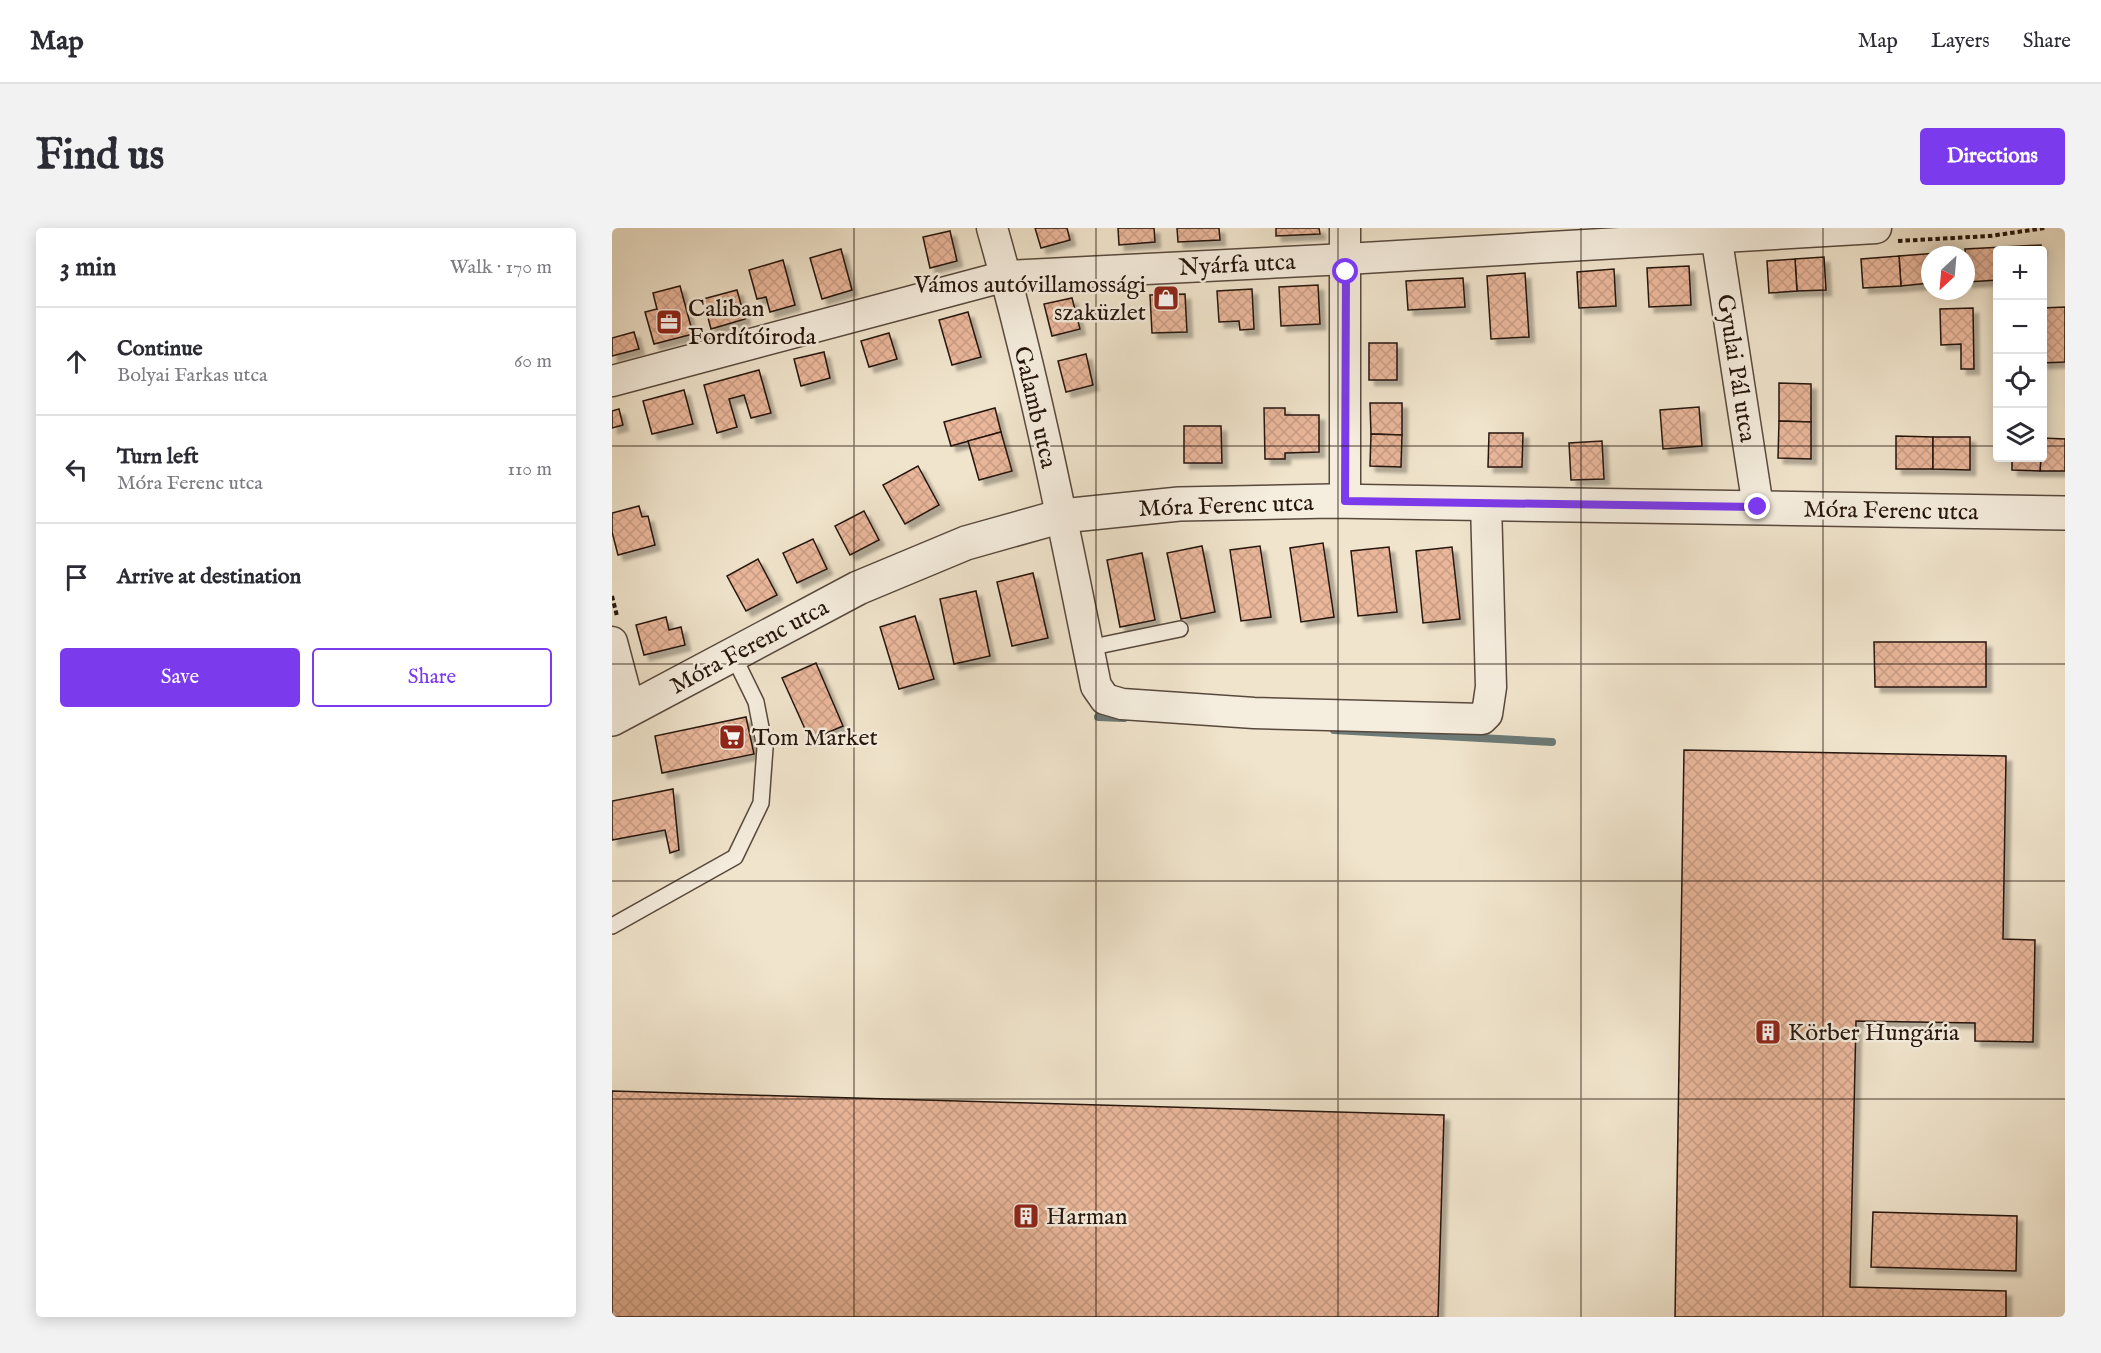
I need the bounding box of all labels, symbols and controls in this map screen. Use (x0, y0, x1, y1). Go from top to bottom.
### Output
text: Map (30, 24, 84, 59)
text: Map (1858, 28, 1898, 55)
text: Layers (1931, 28, 1990, 55)
text: Share (2023, 28, 2071, 55)
button: Directions (1920, 128, 2065, 185)
text: Find us (36, 130, 164, 183)
north arrow (1921, 246, 1975, 300)
map controls (1993, 246, 2047, 462)
button: + (1993, 246, 2047, 300)
street label: Nyárfa utca (1178, 247, 1297, 284)
text: 3 min (60, 251, 116, 284)
text: Walk · 170 m (450, 255, 552, 280)
route start (1332, 258, 1358, 284)
place label: Vámos autóvillamossági szaküzlet (913, 270, 1146, 329)
shop icon: Vámos autóvillamossági szaküzlet (1151, 283, 1181, 313)
street label: Gyulai Pál utca (1709, 292, 1763, 445)
place label: Caliban Fordítóiroda (688, 294, 817, 353)
button: − (1993, 300, 2047, 354)
office icon: Caliban Fordítóiroda (654, 307, 684, 337)
text: Continue (117, 335, 203, 363)
street label: Galamb utca (1005, 343, 1064, 472)
icon: ahead (60, 345, 93, 378)
text: 60 m (514, 349, 552, 374)
button: locate (1993, 354, 2047, 408)
text: Bolyai Farkas utca (117, 363, 268, 388)
button: layers (1993, 408, 2047, 462)
text: Turn left (117, 443, 199, 471)
icon: left (60, 453, 93, 486)
text: 110 m (508, 457, 552, 482)
text: Móra Ferenc utca (117, 471, 263, 496)
street label: Móra Ferenc utca (1138, 488, 1315, 525)
route end (1744, 493, 1770, 519)
street label: Móra Ferenc utca (1803, 494, 1979, 529)
icon: arrive (60, 561, 93, 594)
text: Arrive at destination (117, 563, 301, 591)
street label: Móra Ferenc utca (665, 592, 835, 702)
button: Save (60, 648, 300, 707)
button: Share (312, 648, 552, 707)
supermarket icon: Tom Market (717, 722, 747, 752)
place label: Tom Market (752, 723, 878, 754)
building icon: Körber Hungária (1753, 1017, 1783, 1047)
place label: Körber Hungária (1788, 1018, 1960, 1049)
building icon: Harman (1011, 1201, 1041, 1231)
place label: Harman (1046, 1202, 1128, 1233)

